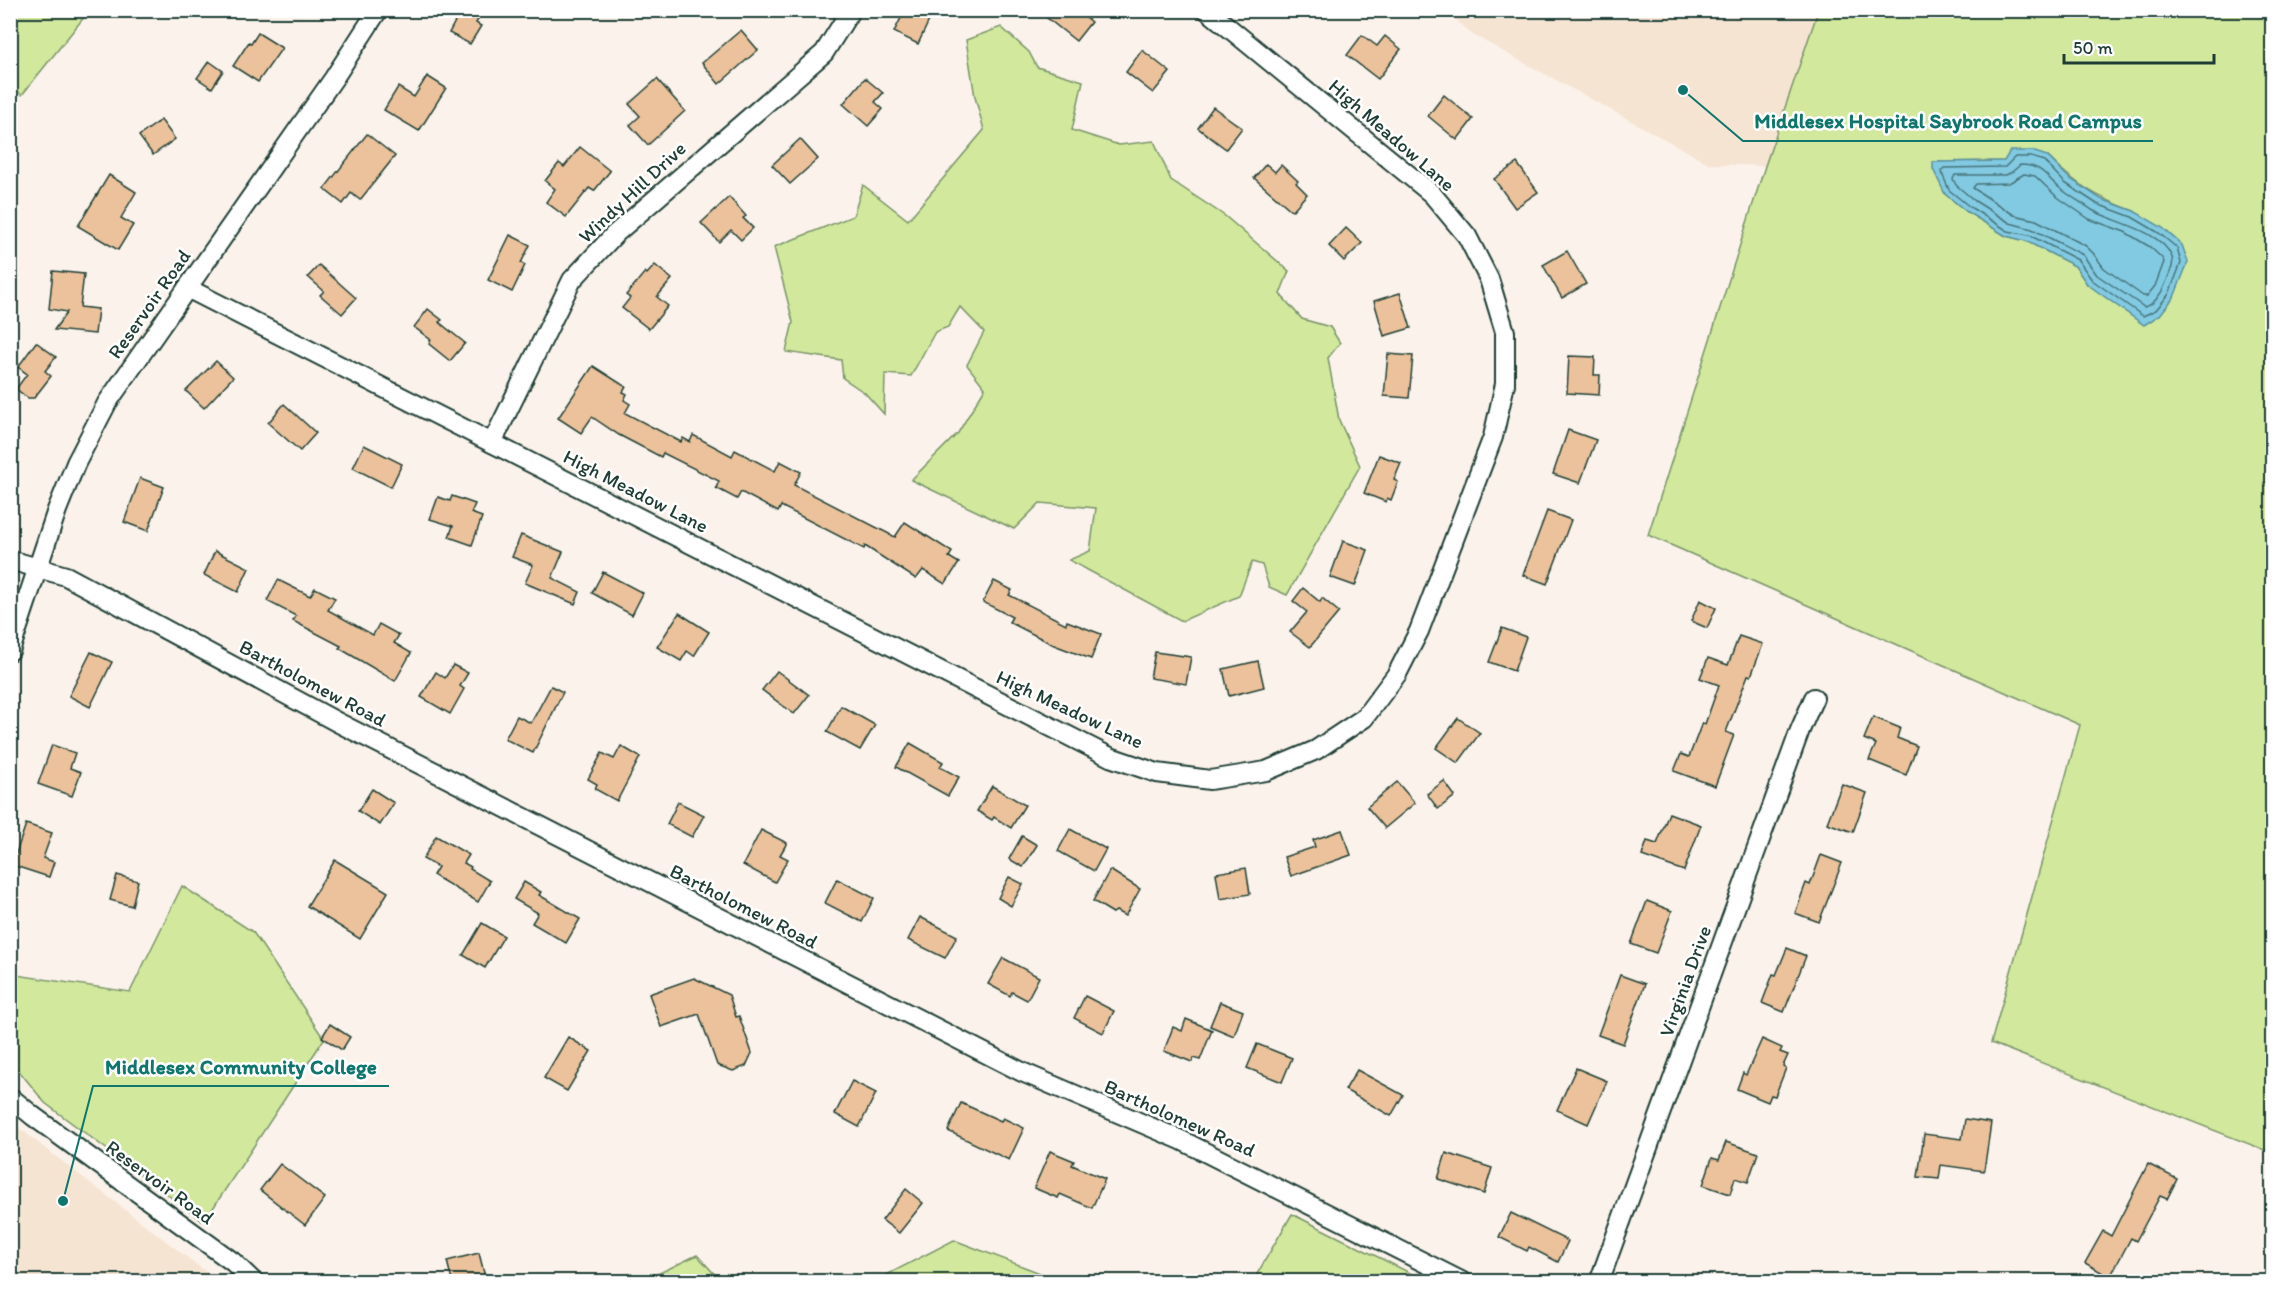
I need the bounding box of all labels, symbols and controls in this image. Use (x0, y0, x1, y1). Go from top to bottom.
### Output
scale bar (2064, 27, 2214, 65)
text: 50 m (2073, 37, 2113, 59)
street label: High Meadow Lane (1324, 74, 1460, 196)
callout: Middlesex Hospital Saybrook Road Campus (1743, 102, 2153, 141)
text: Middlesex Hospital Saybrook Road Campus (1754, 108, 2142, 134)
street label: Windy Hill Drive (573, 136, 691, 248)
street label: Reservoir Road (103, 245, 196, 363)
street label: High Meadow Lane (560, 444, 712, 538)
street label: Bartholomew Road (235, 634, 391, 732)
street label: High Meadow Lane (993, 664, 1147, 754)
street label: Bartholomew Road (666, 858, 822, 954)
street label: Virginia Drive (1654, 922, 1716, 1040)
callout: Middlesex Community College (93, 1047, 389, 1086)
text: Middlesex Community College (105, 1054, 377, 1080)
street label: Bartholomew Road (1101, 1074, 1259, 1162)
street label: Reservoir Road (101, 1135, 219, 1229)

